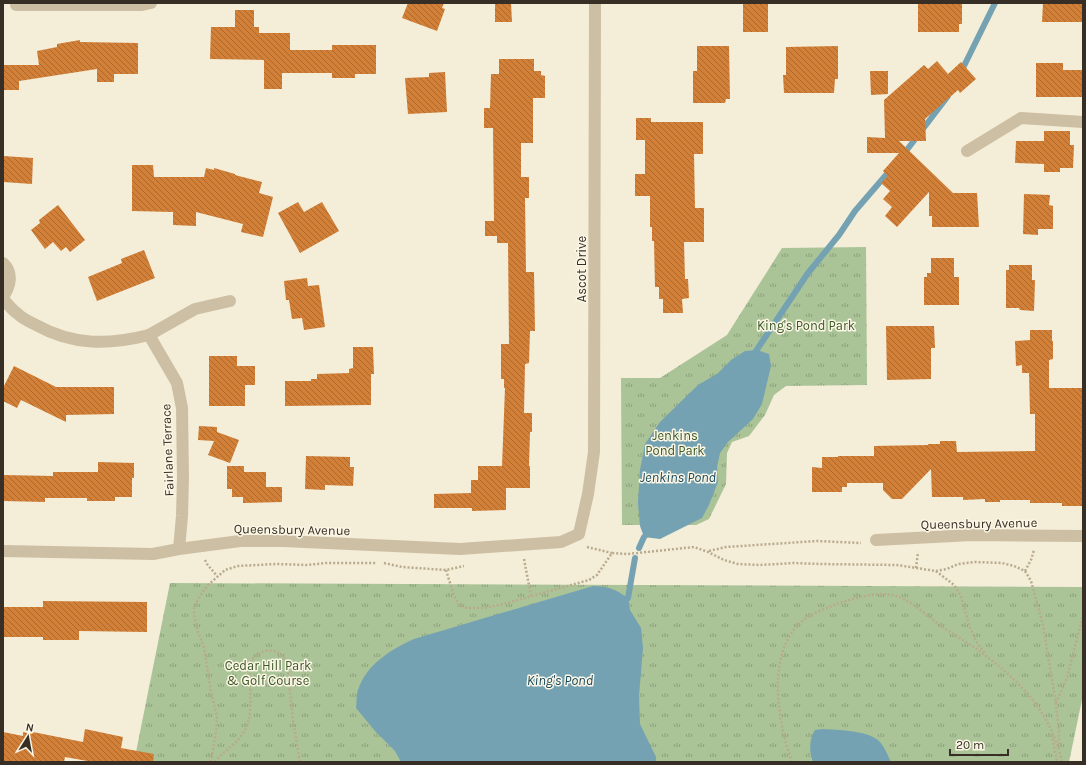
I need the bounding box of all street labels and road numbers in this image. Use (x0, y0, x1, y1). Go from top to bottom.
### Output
street label: Ascot Drive (574, 235, 589, 302)
street label: Fairlane Terrace (158, 403, 177, 497)
street label: Queensbury Avenue (921, 515, 1038, 532)
street label: Queensbury Avenue (234, 521, 351, 538)

